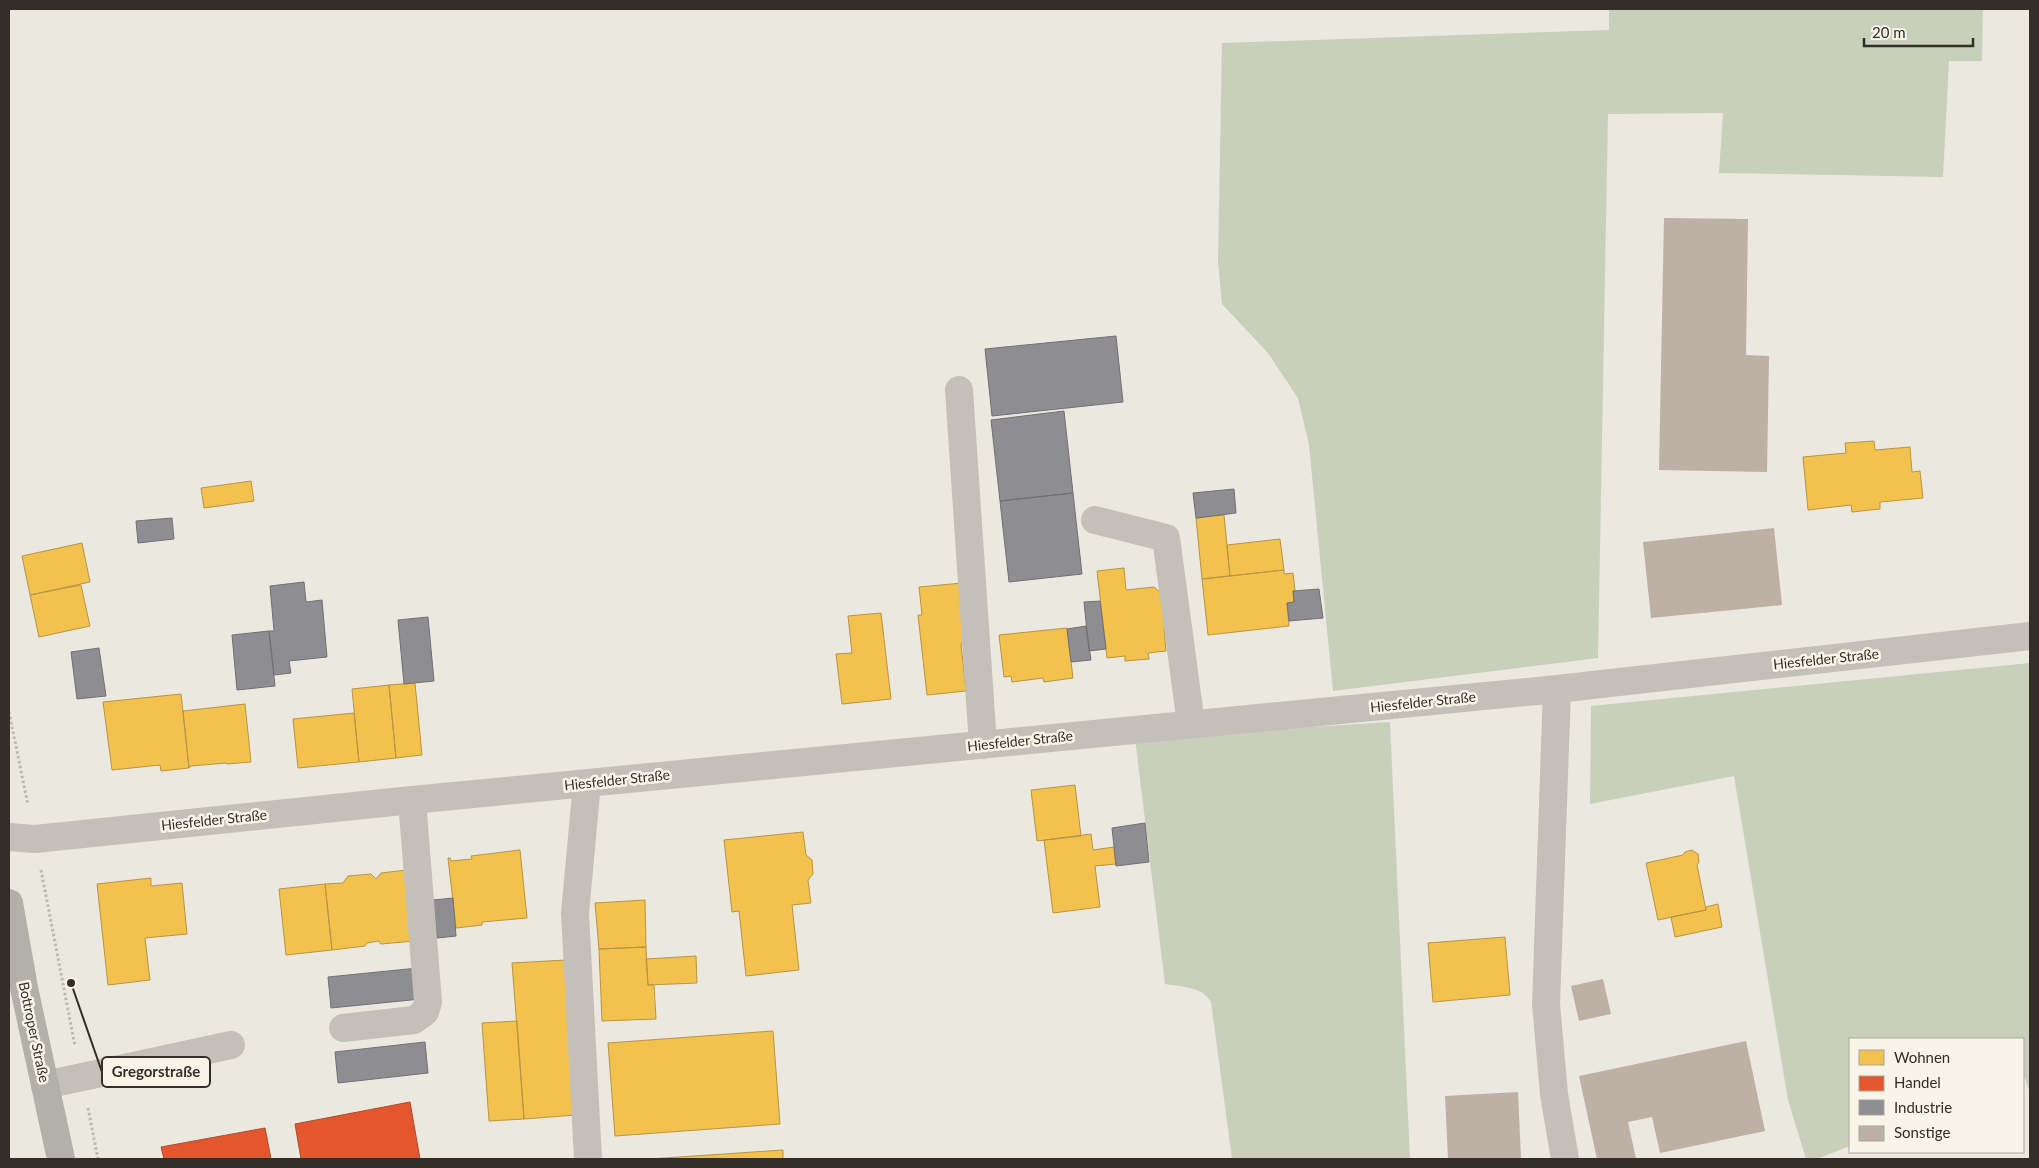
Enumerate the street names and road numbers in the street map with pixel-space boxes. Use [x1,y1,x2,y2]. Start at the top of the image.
street label: Hiesfelder Straße [1772,645,1880,673]
street label: Hiesfelder Straße [1369,688,1477,716]
street label: Hiesfelder Straße [966,727,1074,755]
street label: Hiesfelder Straße [563,766,671,794]
street label: Hiesfelder Straße [160,806,268,834]
street label: Bottroper Straße [16,980,53,1084]

